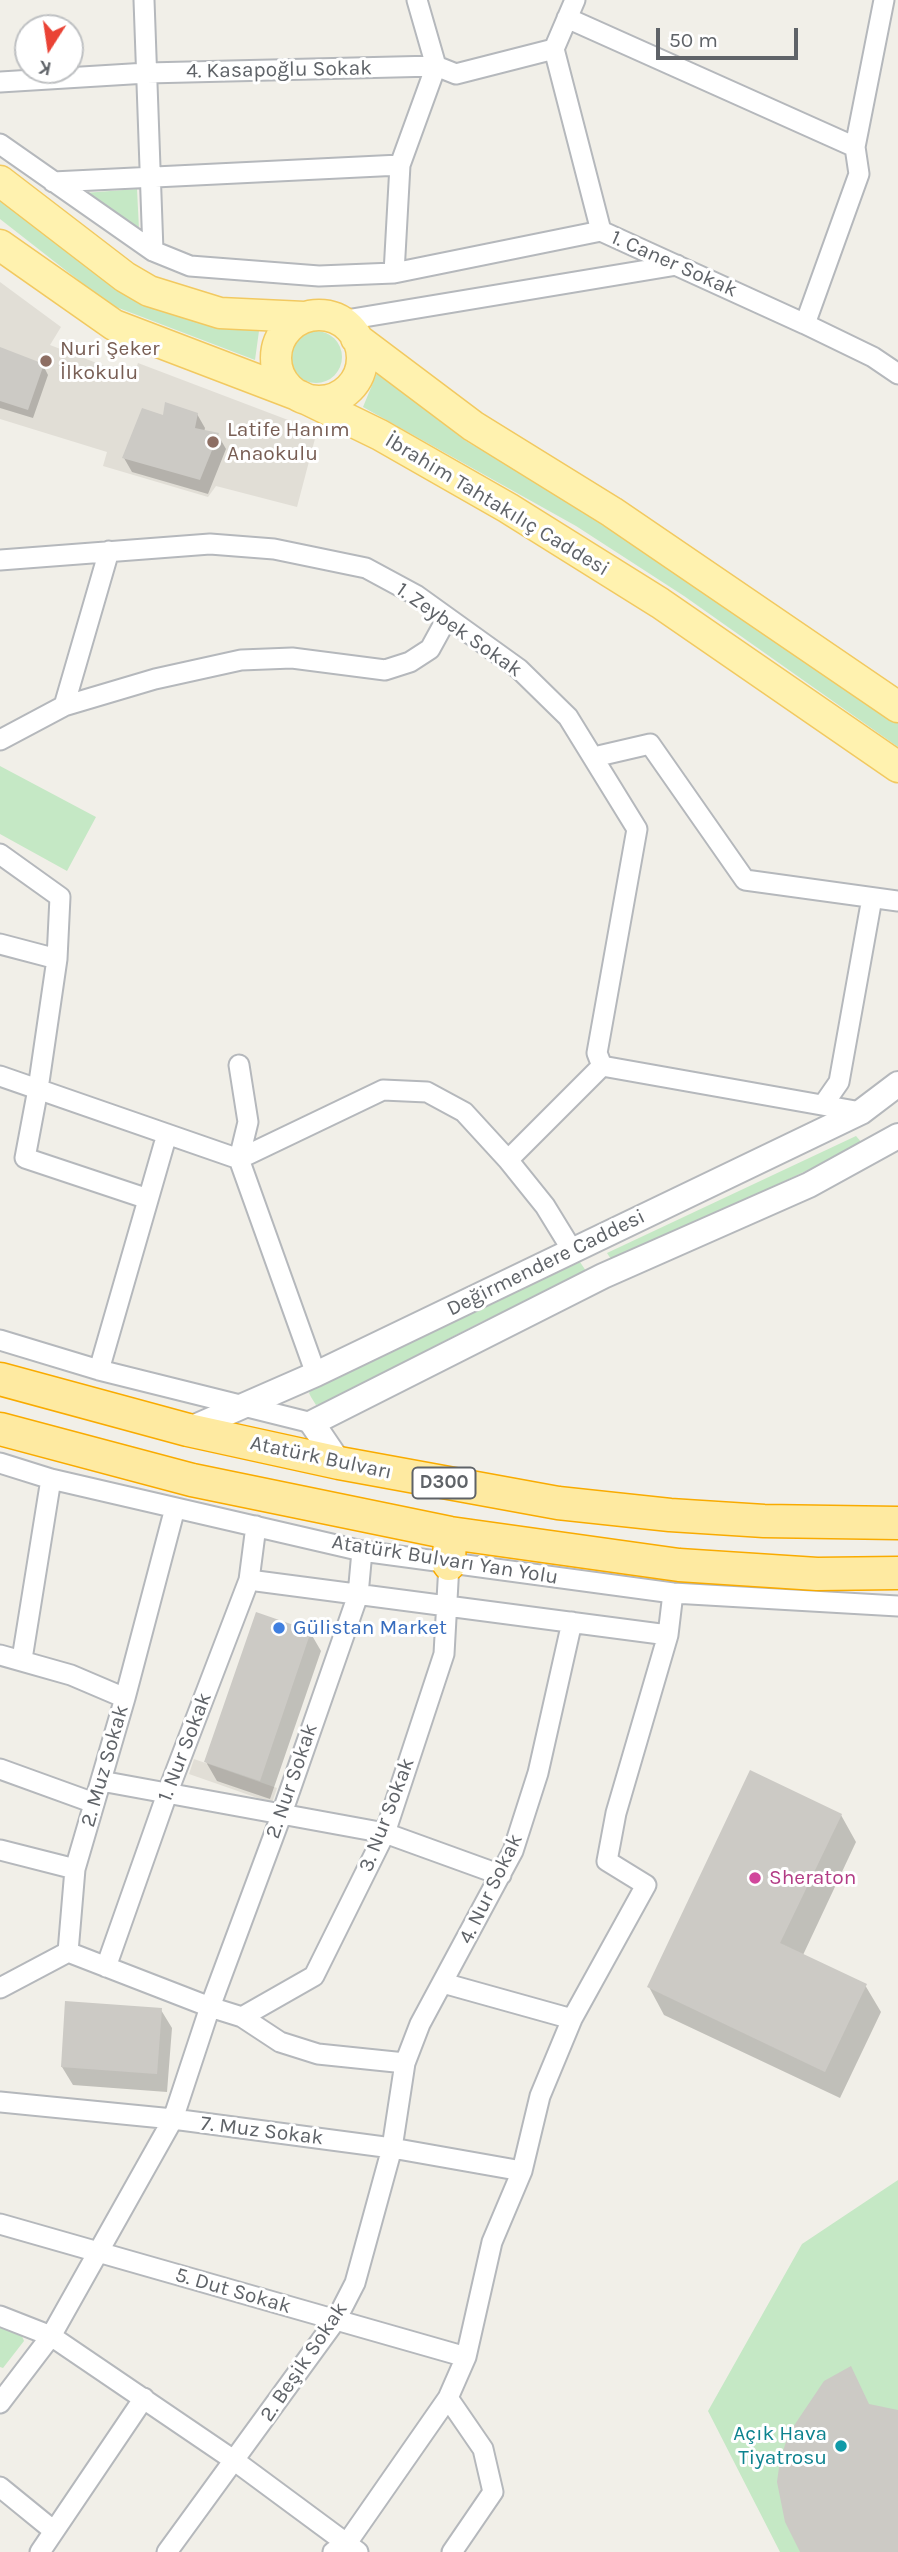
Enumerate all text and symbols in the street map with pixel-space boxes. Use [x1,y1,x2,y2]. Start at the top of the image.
north arrow [14,14,84,84]
scale bar [660,14,802,58]
text: 50 m [669,28,718,52]
text: K [37,56,53,80]
street label: 4. Kasapoğlu Sokak [186,56,372,84]
street label: 1. Caner Sokak [607,225,741,303]
place label: Nuri Şeker İlkokulu [60,336,160,386]
marker: Nuri Şeker İlkokulu [38,353,54,369]
place label: Latife Hanım Anaokulu [227,417,350,467]
street label: İbrahim Tahtakılıç Caddesi [380,428,614,582]
marker: Latife Hanım Anaokulu [205,434,221,450]
street label: 1. Zeybek Sokak [391,577,527,683]
street label: Değirmendere Caddesi [443,1204,649,1322]
street label: Atatürk Bulvarı [248,1431,394,1485]
road number: D300 [412,1468,476,1498]
street label: Atatürk Bulvarı Yan Yolu [330,1530,560,1590]
place label: Gülistan Market [293,1615,447,1641]
marker: Gülistan Market [271,1620,287,1636]
street label: 1. Nur Sokak [153,1689,217,1805]
street label: 2. Muz Sokak [76,1702,134,1830]
street label: 2. Nur Sokak [261,1720,323,1842]
street label: 3. Nur Sokak [354,1754,420,1876]
street label: 4. Nur Sokak [453,1830,529,1948]
place label: Sheraton [769,1865,856,1891]
marker: Sheraton [747,1870,763,1886]
street label: 7. Muz Sokak [199,2111,325,2151]
street label: 5. Dut Sokak [172,2262,294,2320]
street label: 2. Beşik Sokak [255,2298,353,2426]
place label: Açık Hava Tiyatrosu [733,2421,827,2471]
marker: Açık Hava Tiyatrosu [833,2438,849,2454]

